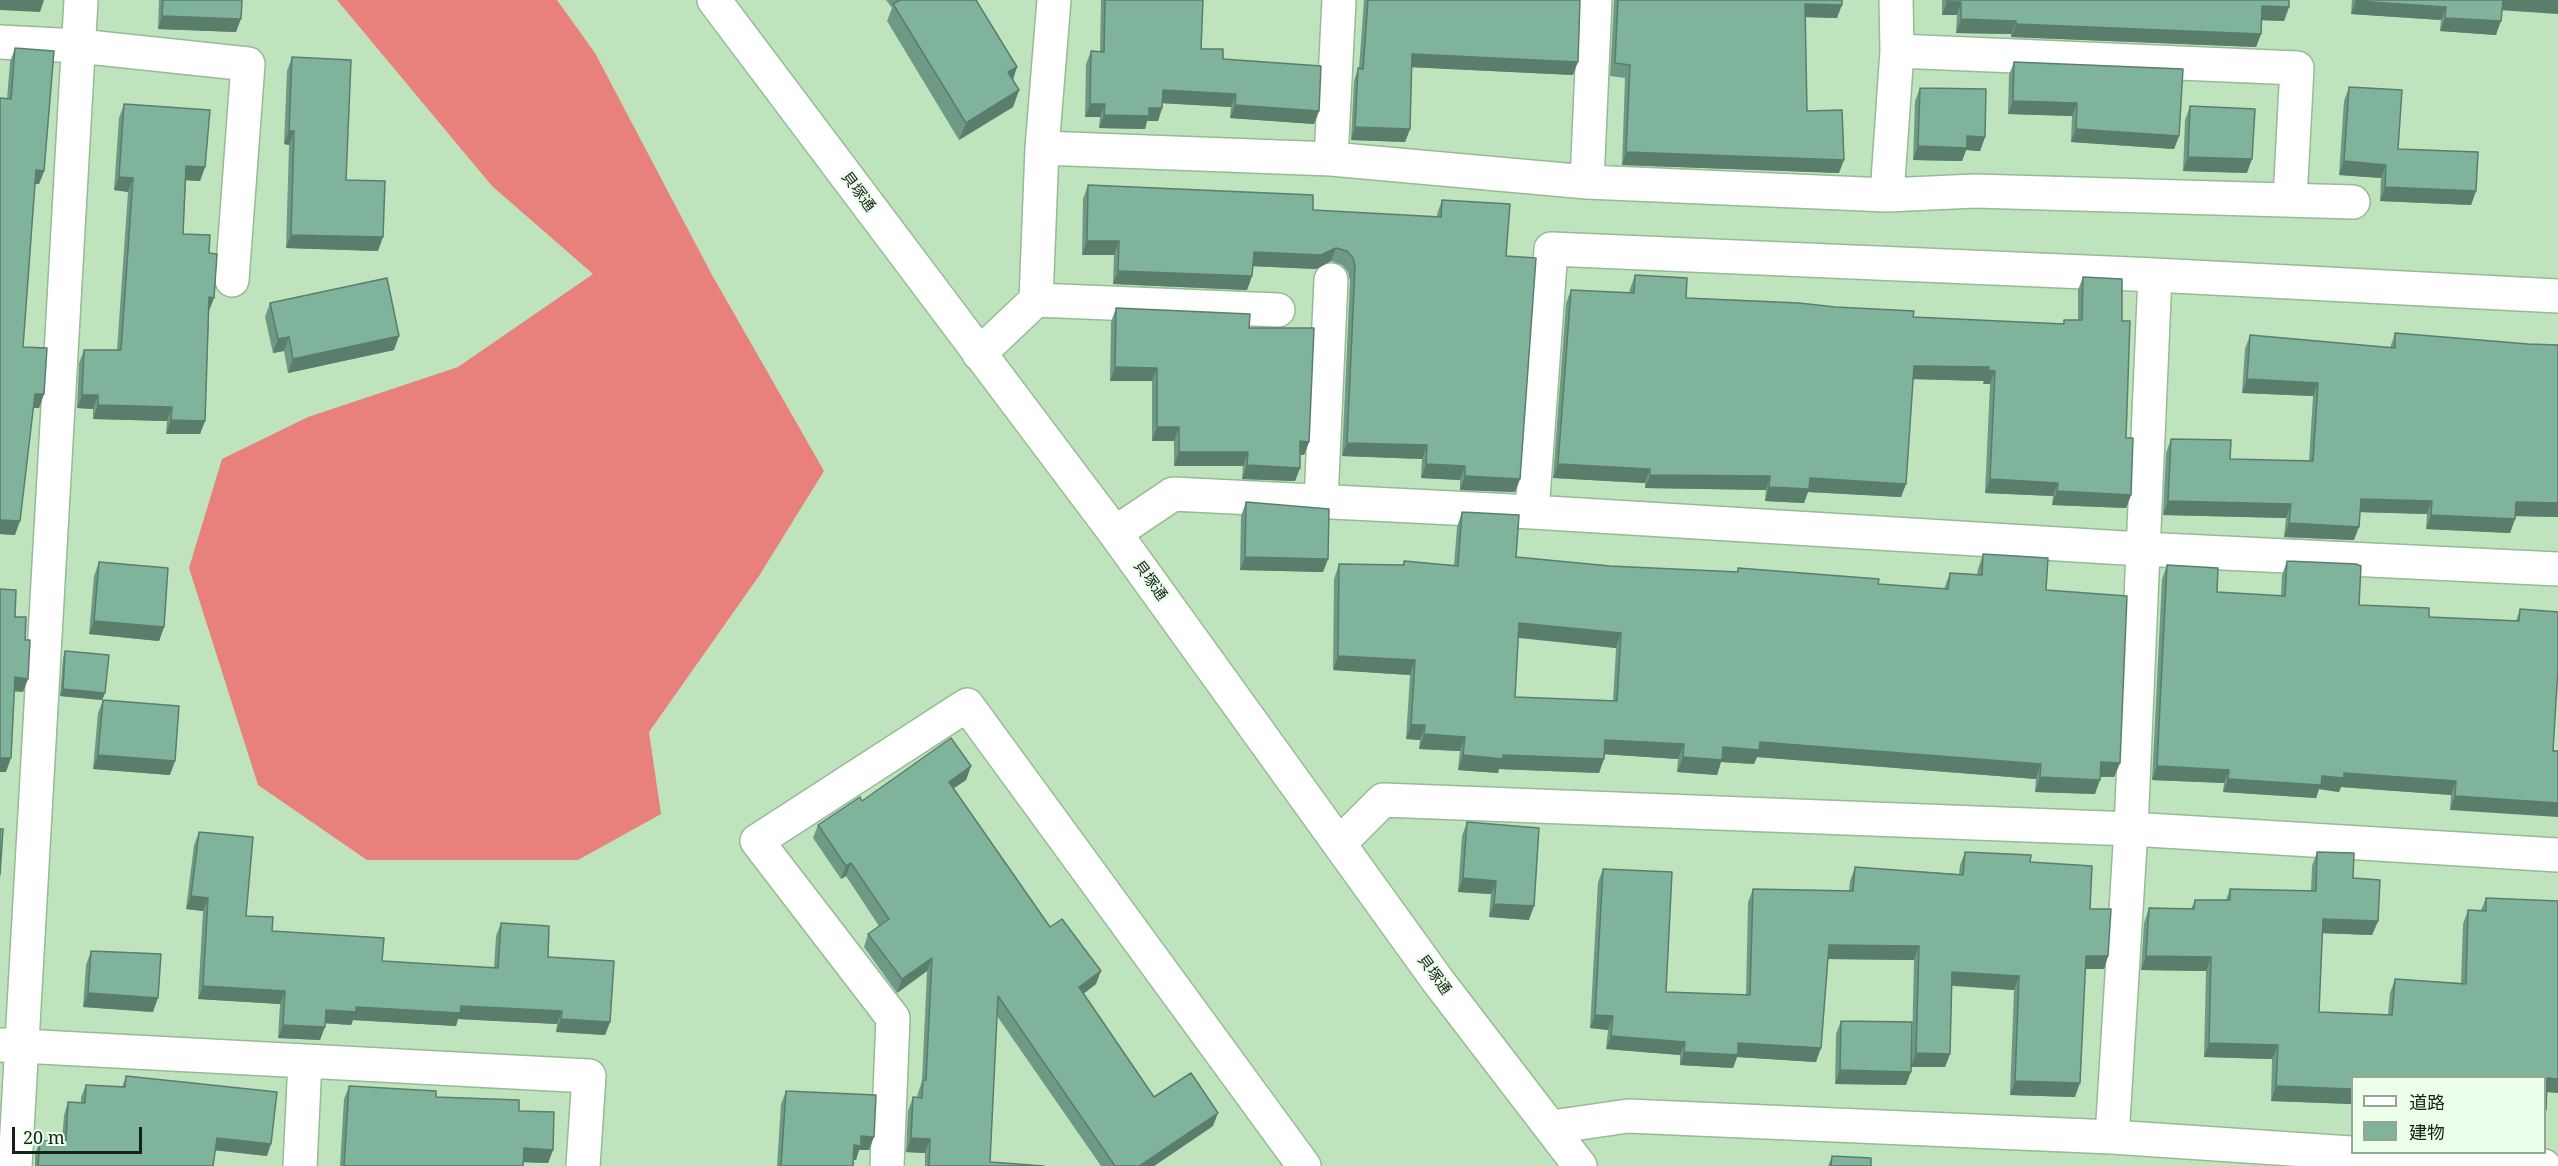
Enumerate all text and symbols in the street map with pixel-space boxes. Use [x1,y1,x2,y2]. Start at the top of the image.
street label: 貝塚通 [837,169,879,215]
street label: 貝塚通 [1129,558,1171,604]
street label: 貝塚通 [1413,952,1455,998]
legend [2351,1076,2546,1154]
text: 道路 [2409,1090,2445,1114]
scale bar [15,1115,146,1153]
text: 建物 [2409,1120,2445,1144]
text: 20 m [23,1125,65,1149]

